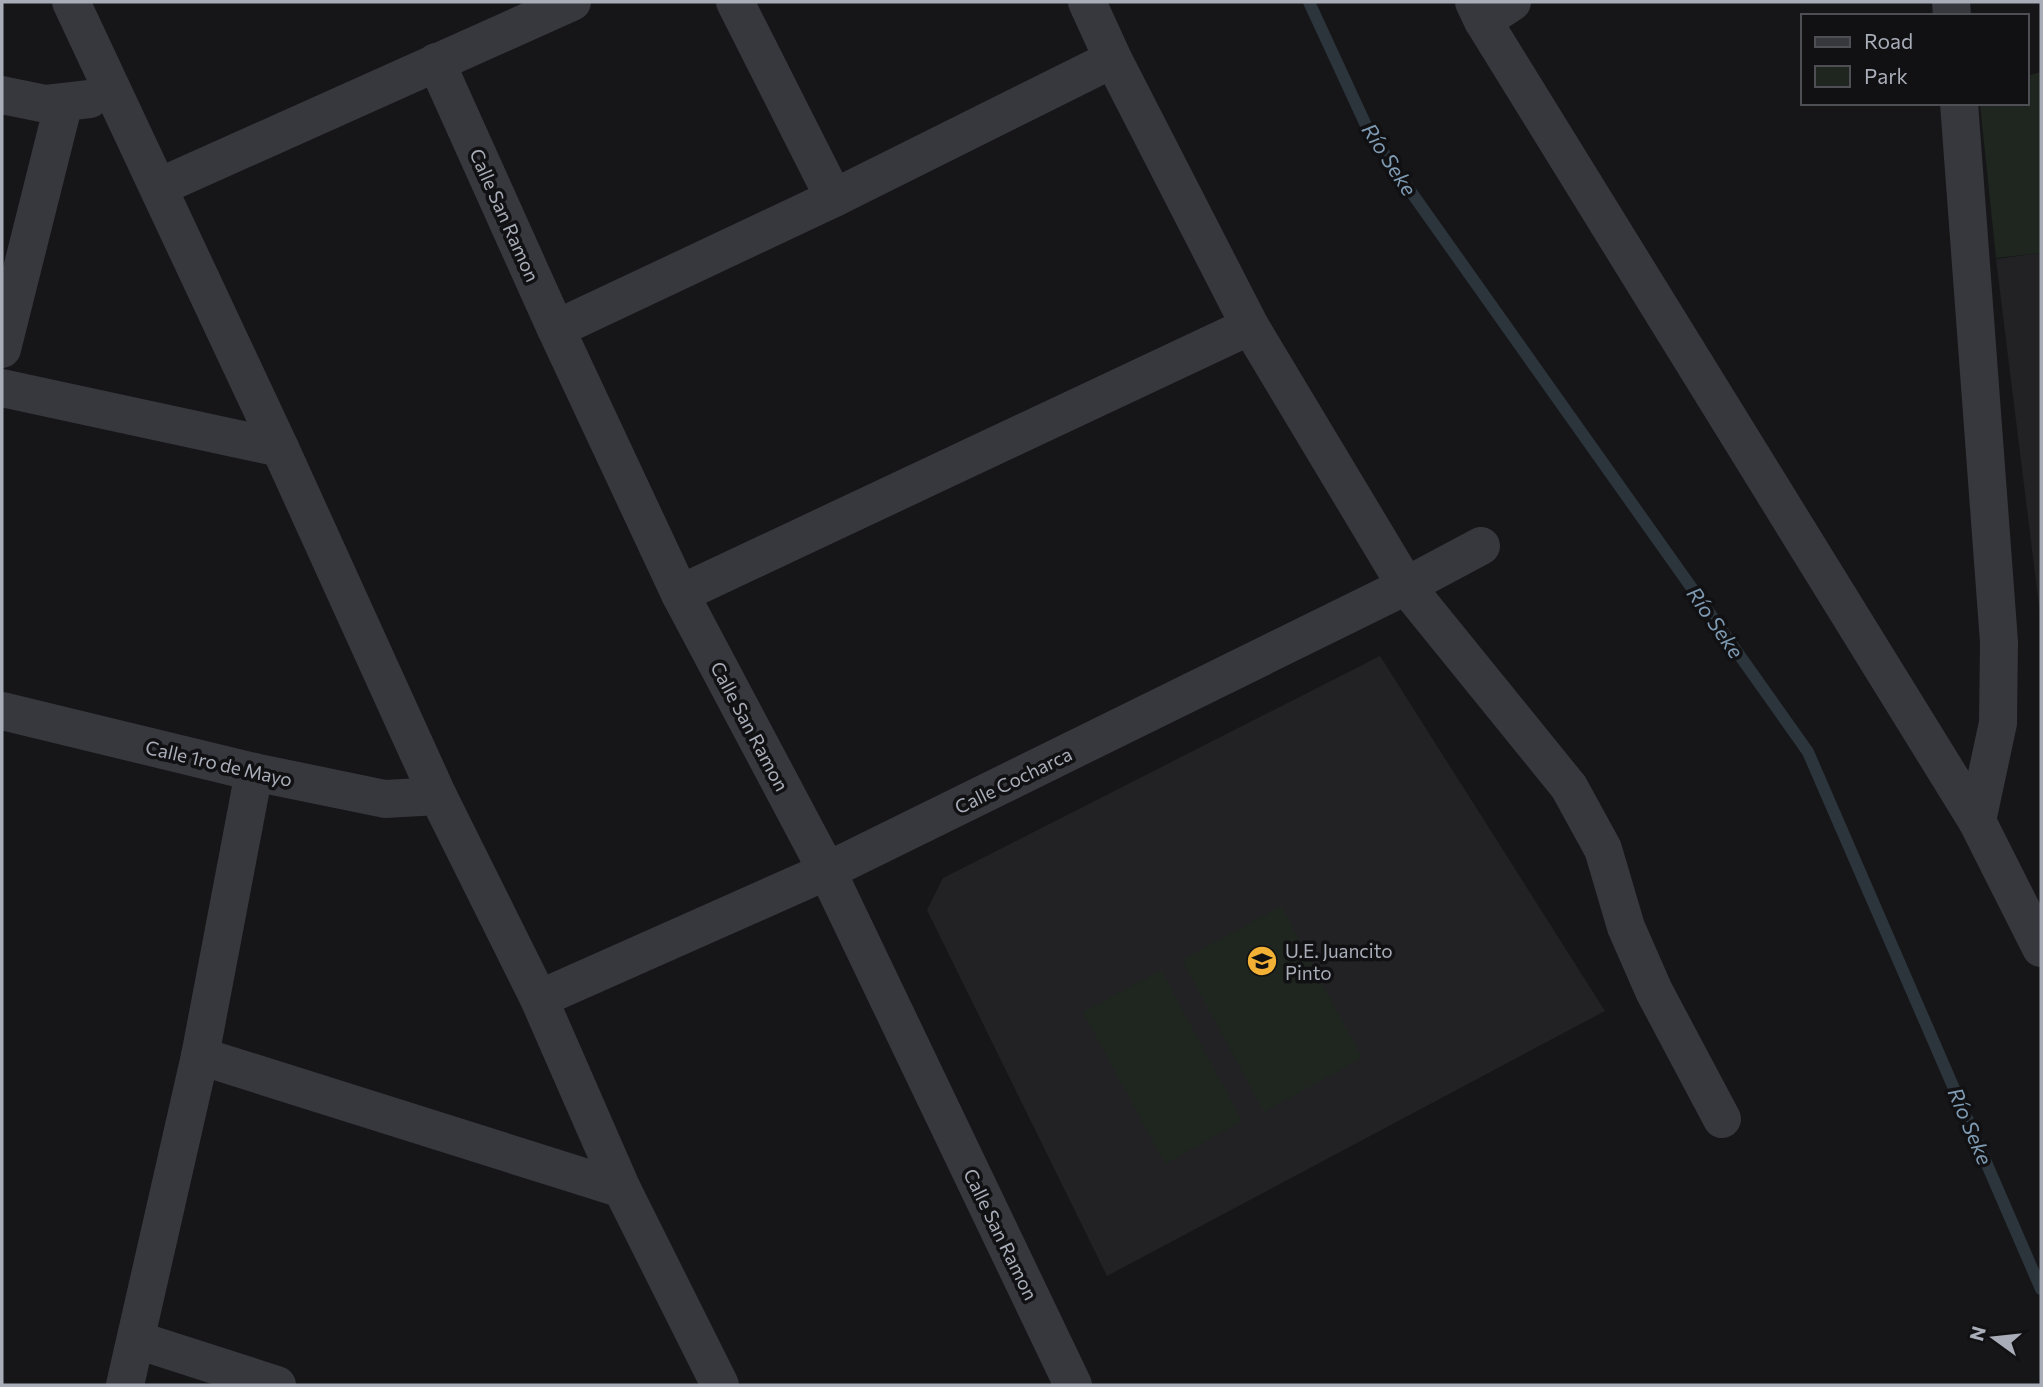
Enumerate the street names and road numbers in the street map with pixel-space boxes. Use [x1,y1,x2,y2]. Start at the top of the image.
street label: Calle San Ramon [465,145,545,285]
street label: Calle San Ramon [706,657,794,795]
street label: Calle 1ro de Mayo [143,735,295,791]
street label: Calle Cocharca [951,742,1075,818]
street label: Calle San Ramon [959,1165,1043,1303]

